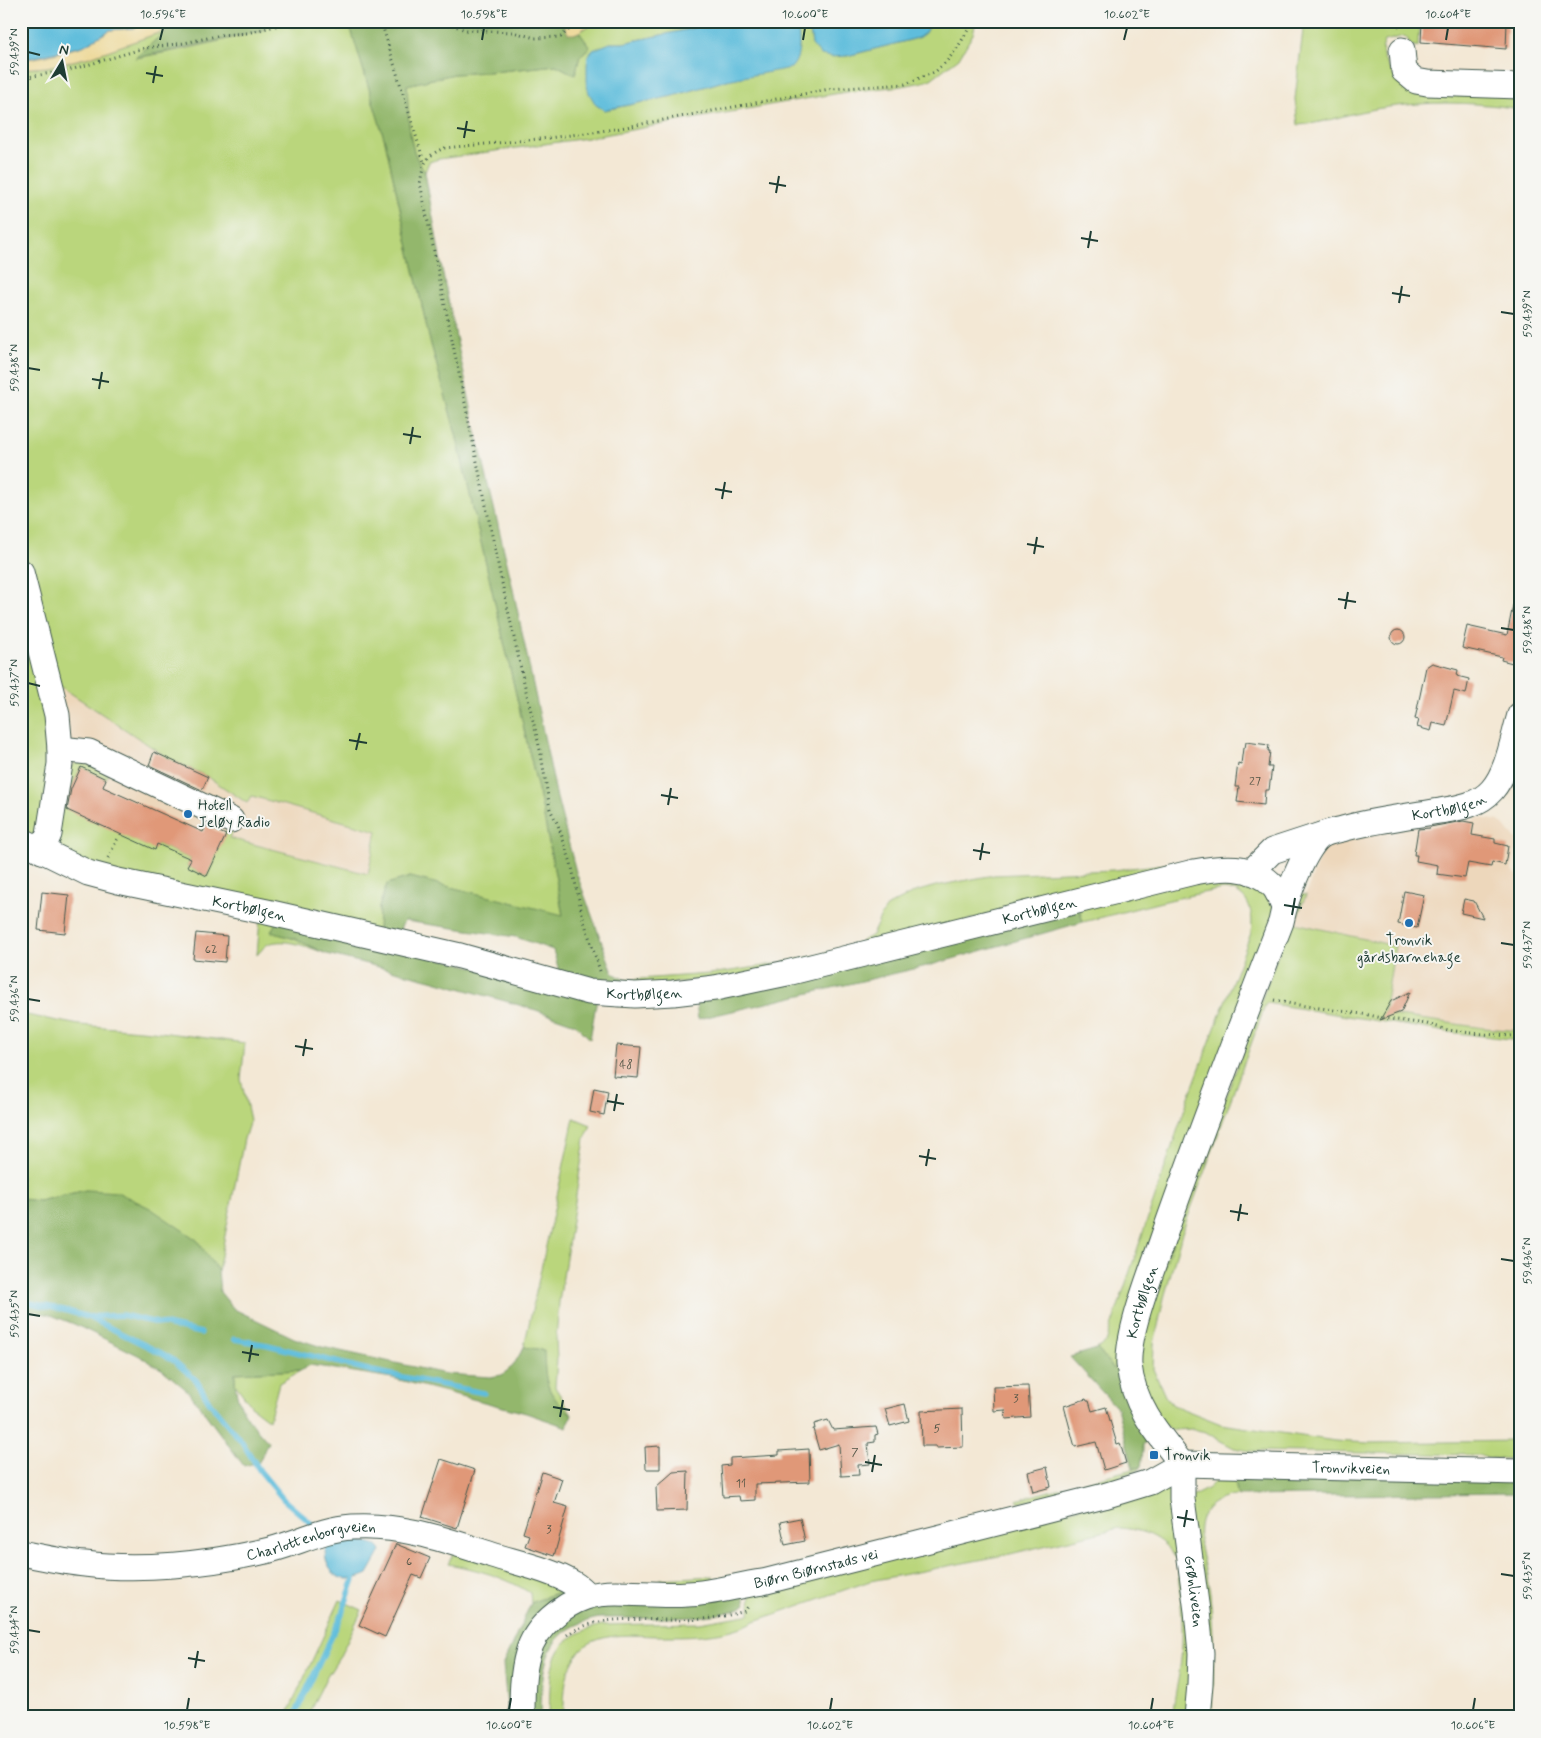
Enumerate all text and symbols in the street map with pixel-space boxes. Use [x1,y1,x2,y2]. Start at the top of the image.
text: 10.596°E [140,7,186,23]
text: 10.598°E [461,7,507,23]
text: 10.600°E [782,7,828,23]
text: 10.602°E [1104,7,1150,23]
text: 10.604°E [1425,7,1471,23]
text: 59.439°N [7,28,23,76]
north arrow [38,38,88,88]
text: N [58,41,70,60]
text: 59.439°N [1520,290,1536,338]
text: 59.438°N [7,344,23,392]
text: 59.438°N [1520,606,1536,654]
text: 59.437°N [7,659,23,707]
house number: 27 [1249,774,1261,790]
street label: Kortbølgen [1411,789,1490,826]
place label: Hotell Jeløy Radio [198,796,270,833]
marker: Hotell Jeløy Radio [182,808,194,820]
street label: Kortbølgen [210,892,289,927]
street label: Kortbølgen [1001,892,1079,930]
marker: Tronvik gårdsbarnehage [1403,917,1415,929]
text: 59.437°N [1520,921,1536,969]
place label: Tronvik gårdsbarnehage [1357,931,1461,969]
house number: 62 [205,942,217,958]
text: 59.436°N [7,976,23,1022]
street label: Kortbølgen [606,983,683,1006]
house number: 48 [619,1057,633,1073]
text: 59.436°N [1520,1238,1536,1284]
street label: Kortbølgen [1123,1262,1164,1340]
text: 59.435°N [7,1290,23,1338]
house number: 3 [1013,1391,1019,1407]
house number: 5 [933,1421,941,1437]
house number: 7 [851,1445,859,1461]
place label: Tronvik [1164,1446,1210,1466]
marker: Tronvik [1148,1449,1160,1461]
street label: Tronvikveien [1311,1458,1390,1480]
house number: 11 [736,1476,746,1492]
street label: Charlottenborgveien [245,1518,376,1566]
house number: 3 [546,1522,552,1538]
street label: Biørn Biørnstads vei [753,1544,880,1594]
text: 59.435°N [1520,1552,1536,1600]
house number: 6 [406,1554,412,1570]
street label: Grønliveien [1179,1554,1207,1628]
text: 59.434°N [7,1606,23,1654]
text: 10.598°E [164,1718,210,1734]
text: 10.600°E [486,1718,532,1734]
text: 10.602°E [807,1718,853,1734]
text: 10.604°E [1128,1718,1174,1734]
text: 10.606°E [1451,1718,1495,1734]

